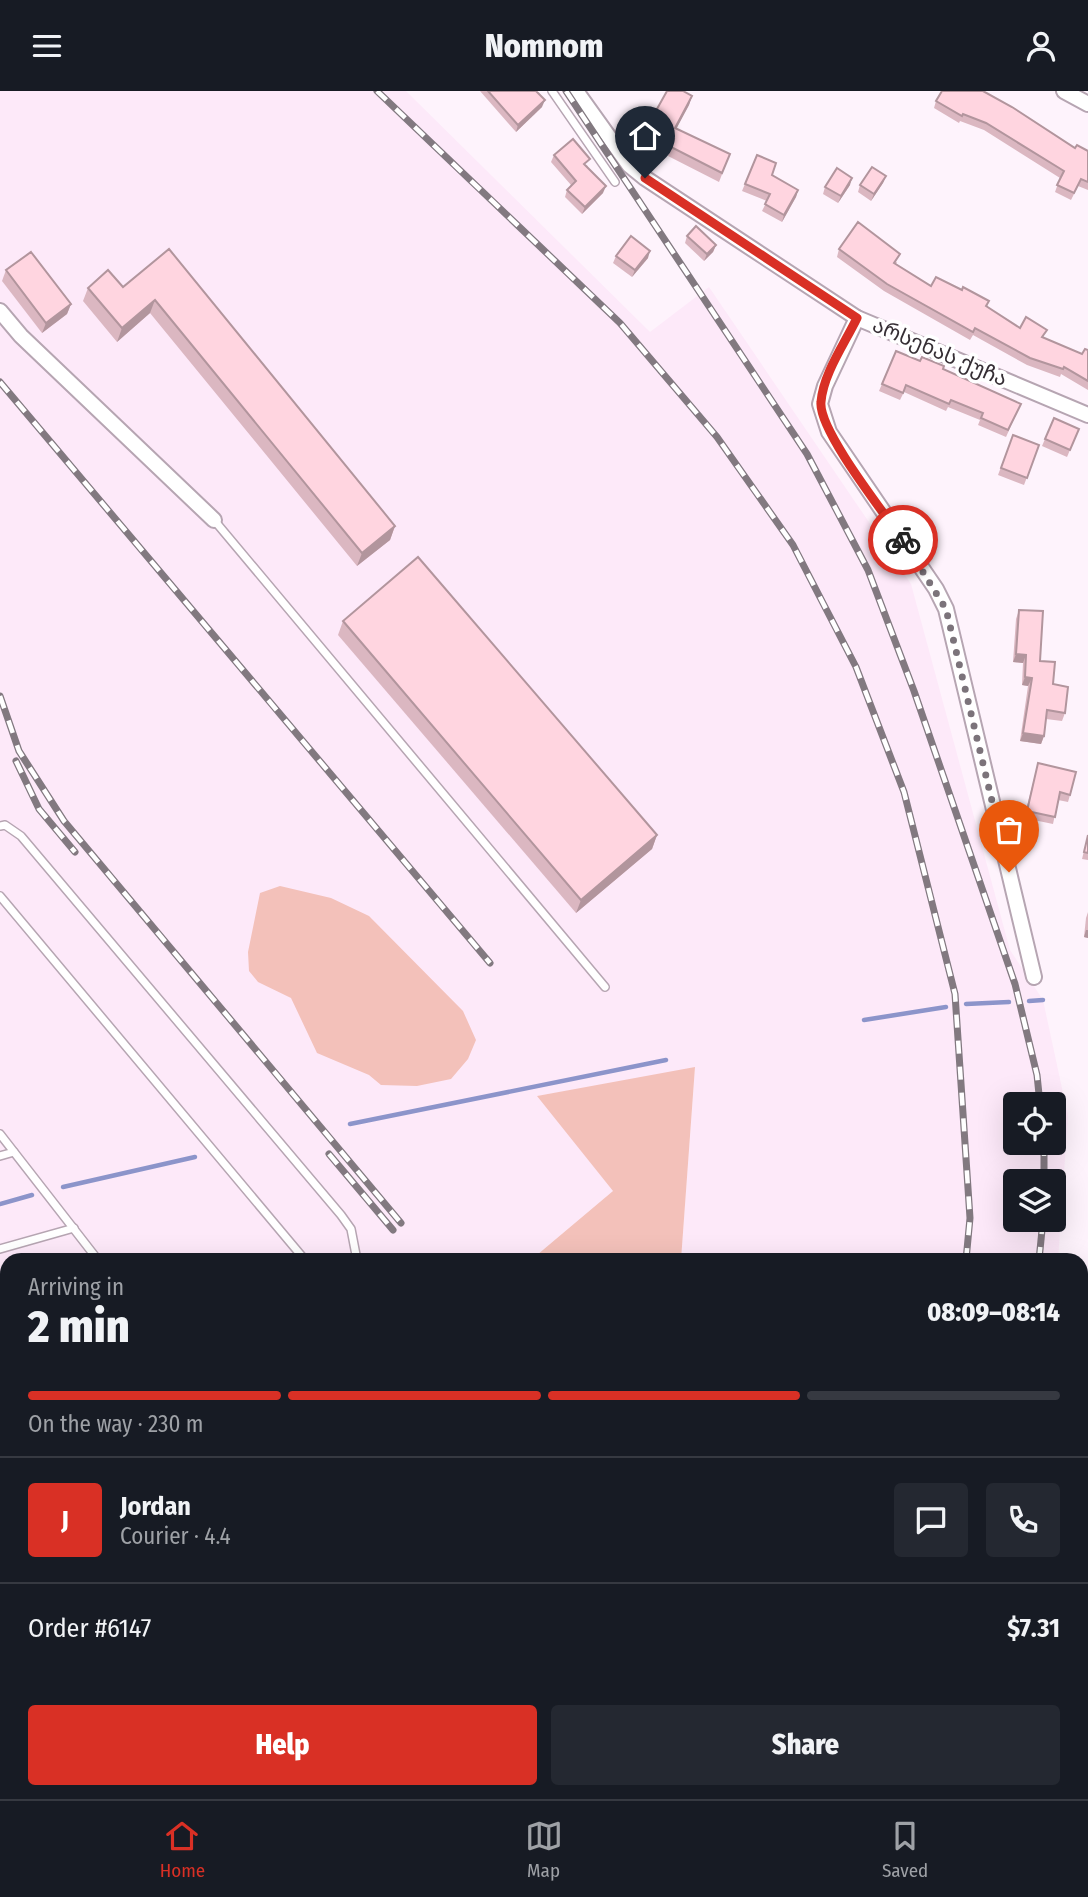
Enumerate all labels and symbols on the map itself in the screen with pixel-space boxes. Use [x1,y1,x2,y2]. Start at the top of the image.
pin [615,106,675,178]
street label: არსენას ქუჩა [869,312,1011,392]
courier [868,505,938,575]
pin [979,800,1039,872]

